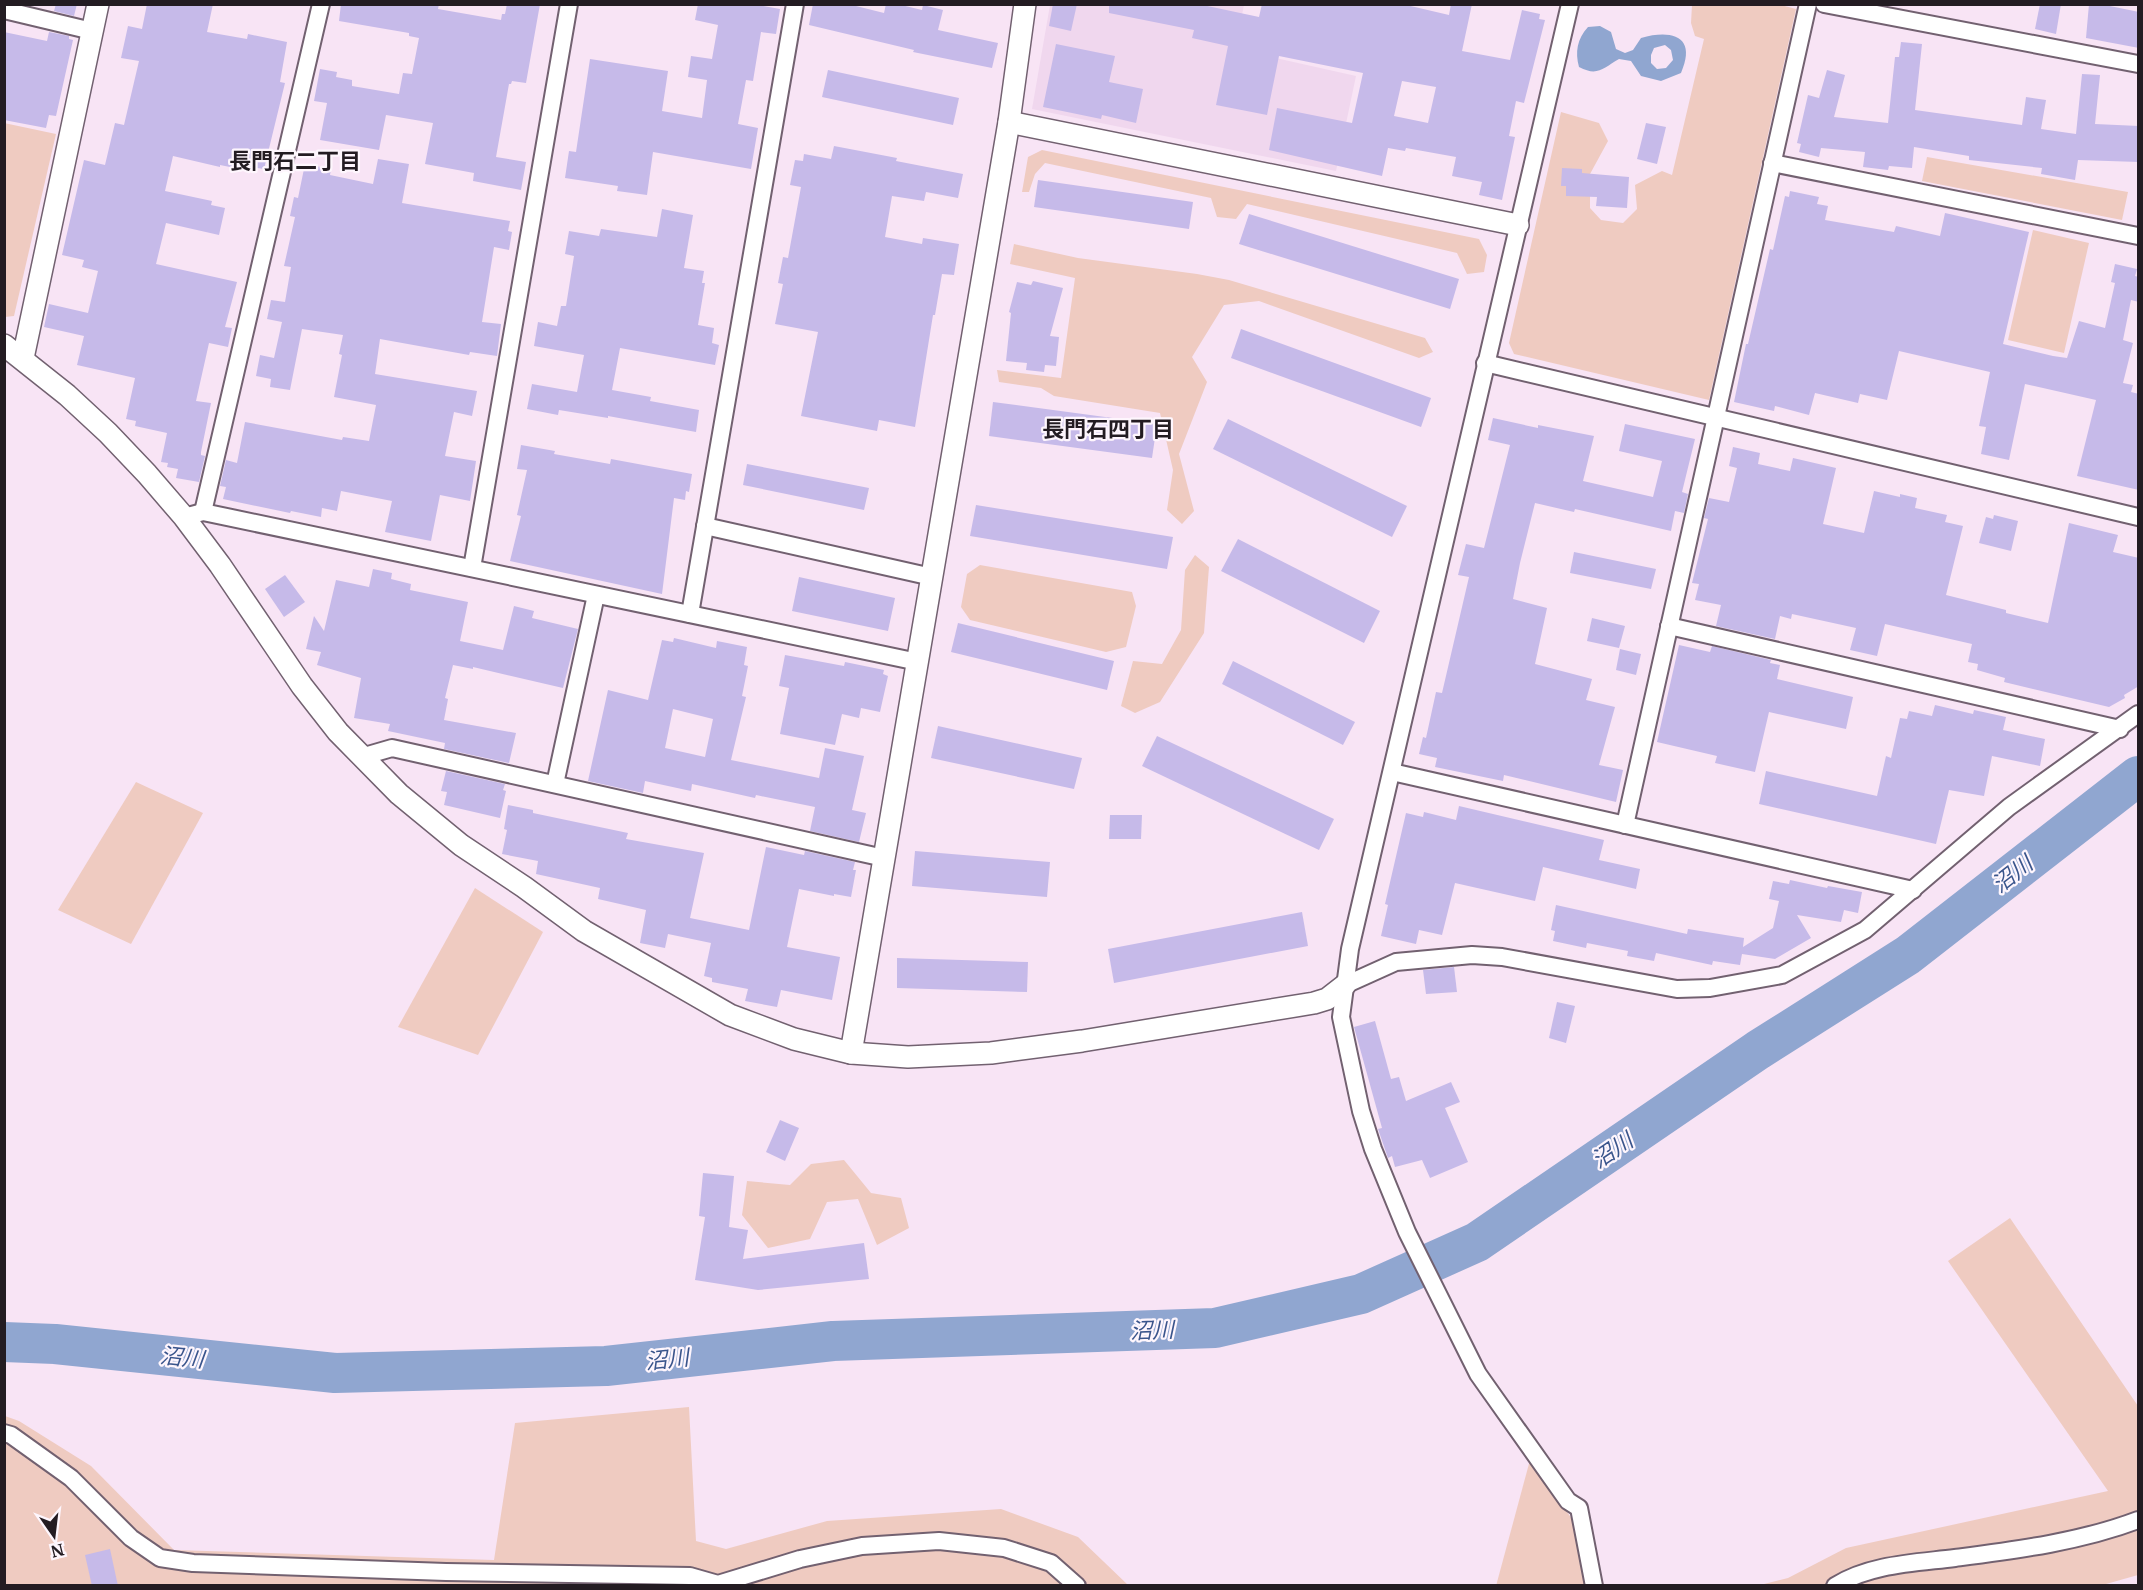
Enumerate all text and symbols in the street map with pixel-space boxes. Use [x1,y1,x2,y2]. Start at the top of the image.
district label: 長門石二丁目 [229,147,361,175]
district label: 長門石四丁目 [1042,415,1174,443]
water label: 沼川 [1986,848,2040,899]
water label: 沼川 [1586,1125,1640,1174]
water label: 沼川 [1130,1315,1176,1345]
water label: 沼川 [159,1341,207,1373]
water label: 沼川 [644,1343,692,1375]
north arrow [24,1506,84,1566]
text: N [49,1539,66,1562]

